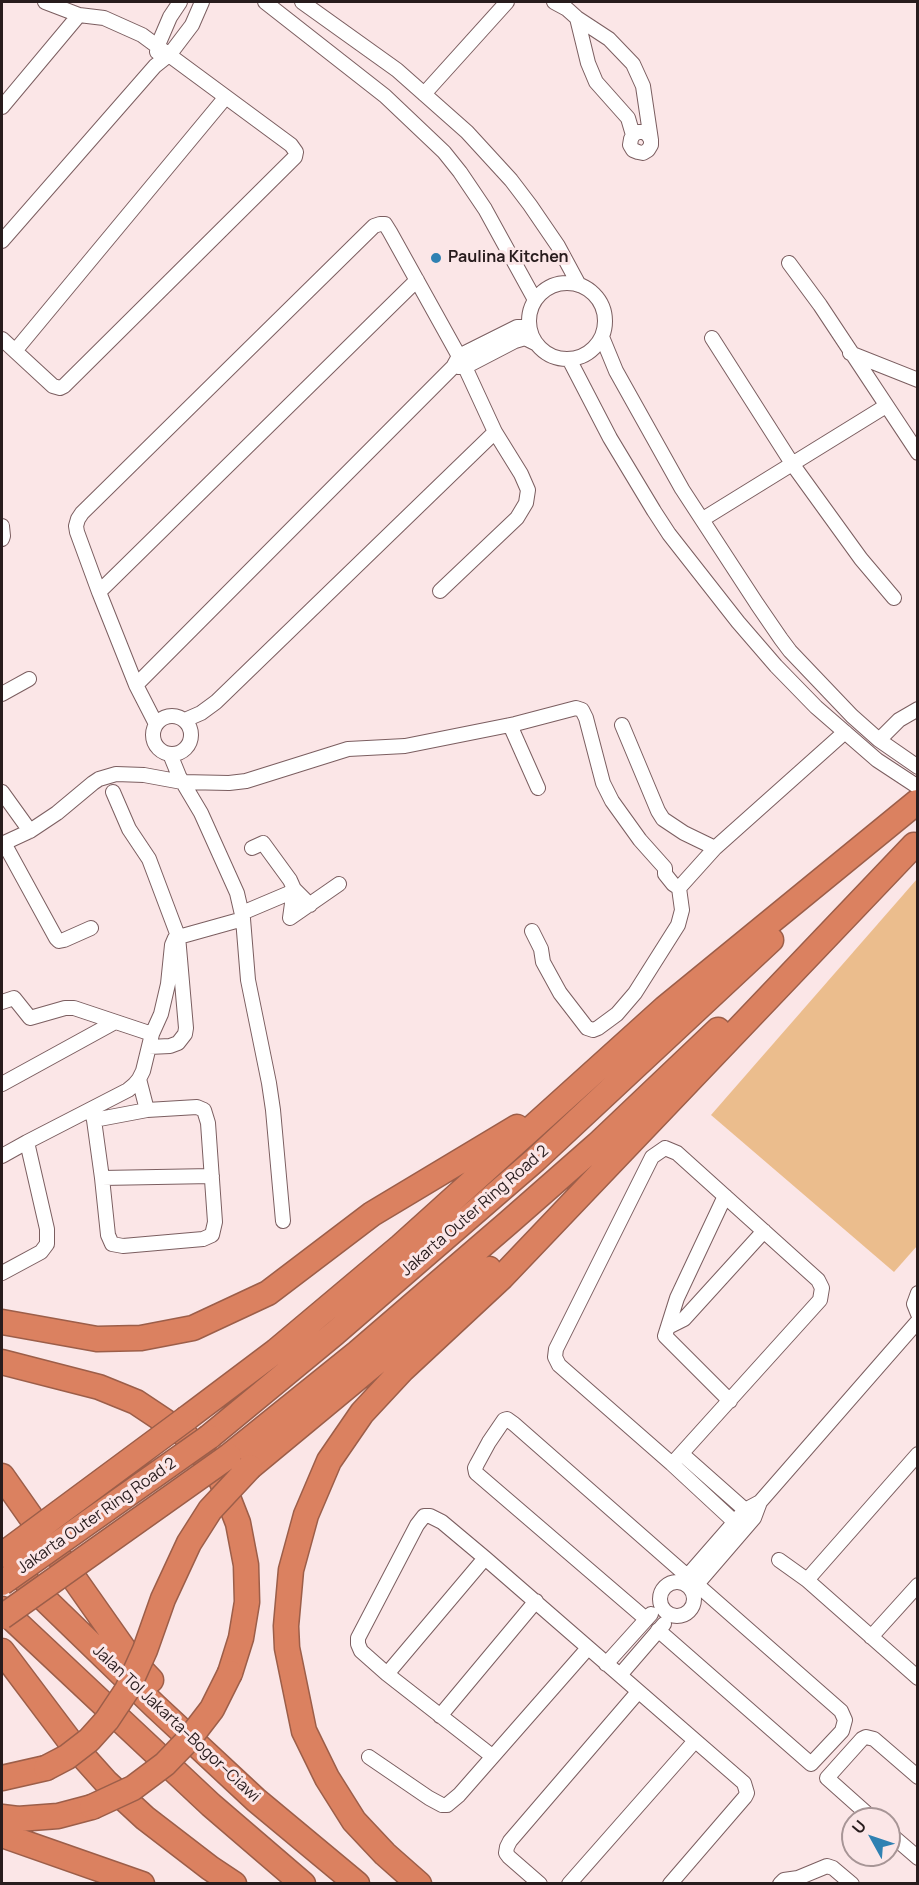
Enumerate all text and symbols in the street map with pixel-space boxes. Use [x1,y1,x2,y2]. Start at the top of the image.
place label: Paulina Kitchen [448,248,569,268]
marker: Paulina Kitchen [429,251,443,265]
street label: Jakarta Outer Ring Road 2 [397,1142,553,1280]
street label: Jakarta Outer Ring Road 2 [14,1454,180,1578]
street label: Jalan Tol Jakarta–Bogor–Ciawi [88,1641,264,1807]
north arrow [841,1807,901,1867]
text: U [847,1815,871,1838]

